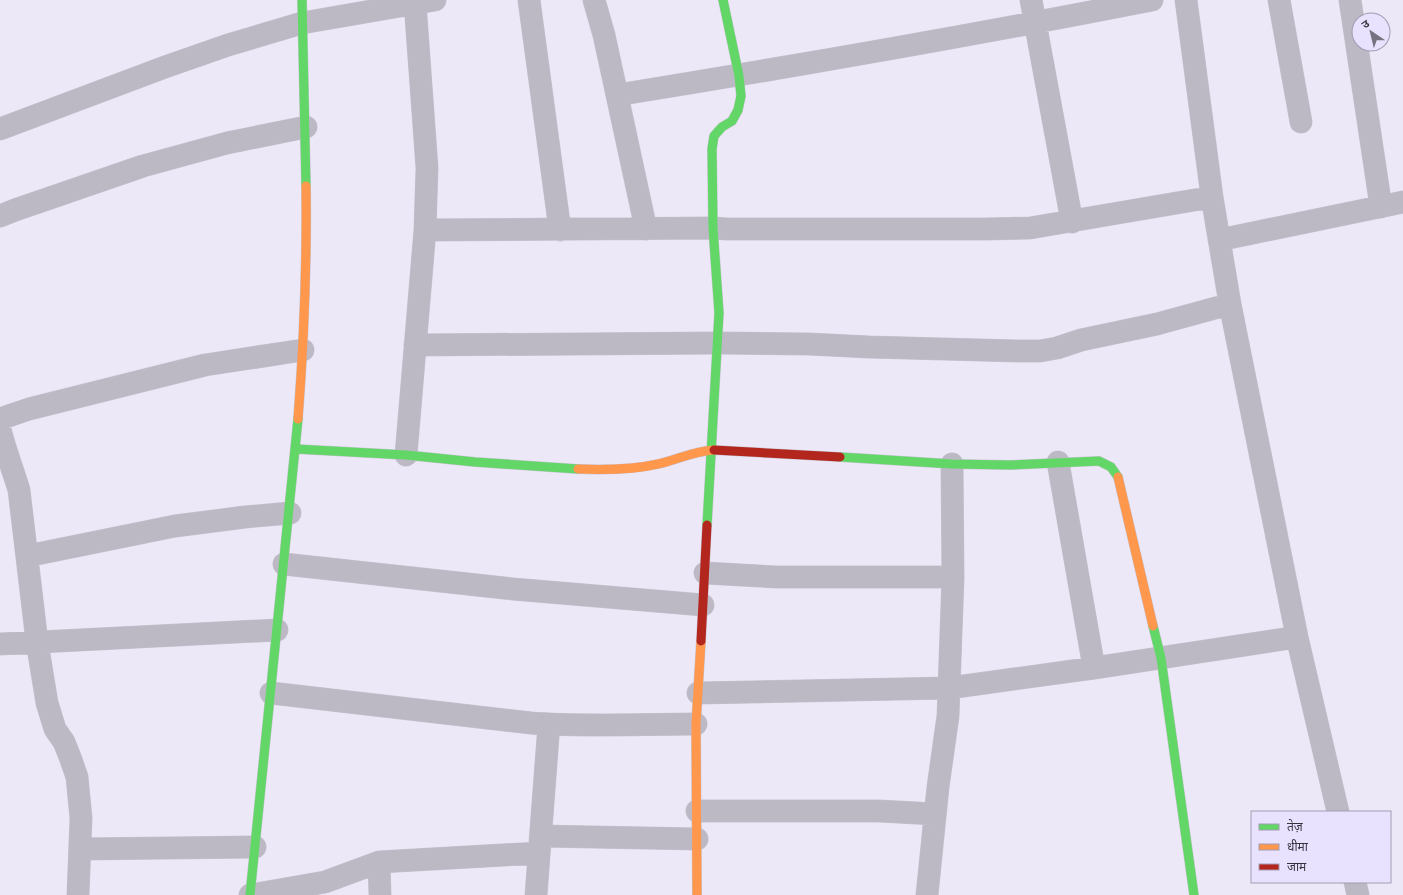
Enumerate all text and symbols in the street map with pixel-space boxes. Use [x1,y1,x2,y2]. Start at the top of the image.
north arrow [1351,12,1391,52]
text: उ [1359,16,1372,31]
legend [1251,811,1391,883]
text: तेज़ [1287,819,1304,834]
text: धीमा [1287,839,1309,854]
text: जाम [1287,859,1307,874]

